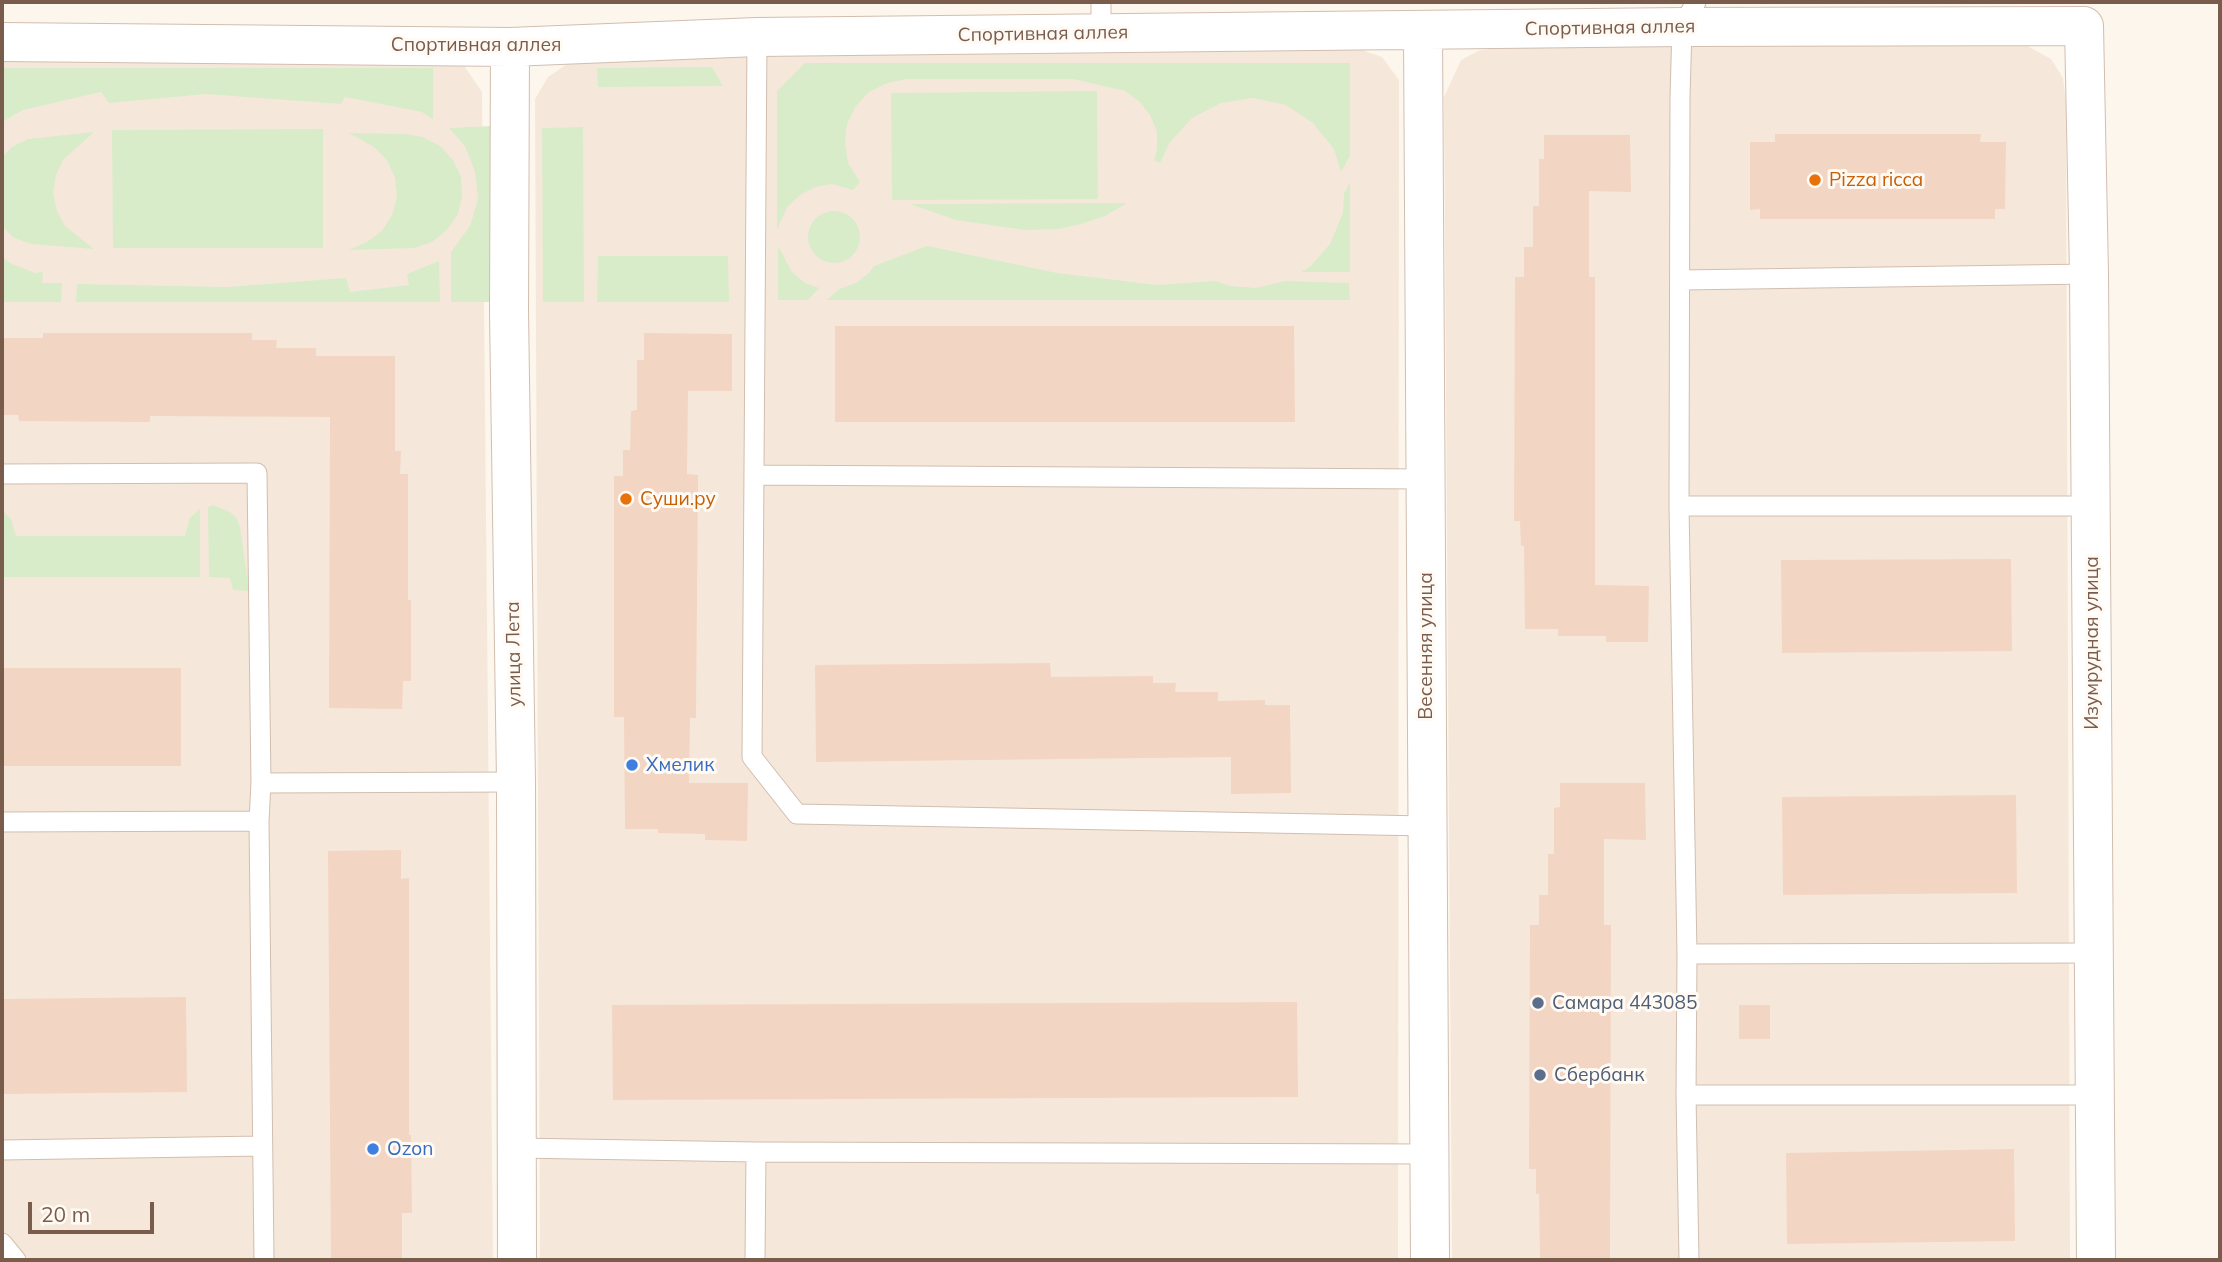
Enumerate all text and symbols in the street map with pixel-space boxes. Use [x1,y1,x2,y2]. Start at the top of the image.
street label: Спортивная аллея [1524,15,1696,41]
street label: Спортивная аллея [957,21,1129,47]
street label: Спортивная аллея [391,34,561,56]
place label: Pizza ricca [1829,169,1923,191]
marker: Pizza ricca [1807,172,1823,188]
place label: Суши.ру [640,488,716,510]
marker: Суши.ру [618,491,634,507]
street label: Изумрудная улица [2081,556,2103,730]
street label: Весенняя улица [1415,572,1437,720]
street label: улица Лета [502,601,526,707]
place label: Хмелик [646,754,714,776]
marker: Хмелик [624,757,640,773]
place label: Самара 443085 [1552,992,1697,1014]
marker: Самара 443085 [1530,995,1546,1011]
place label: Сбербанк [1554,1064,1644,1086]
marker: Сбербанк [1532,1067,1548,1083]
place label: Ozon [387,1138,433,1160]
marker: Ozon [365,1141,381,1157]
scale bar [32,1188,158,1232]
text: 20 m [41,1201,90,1227]

